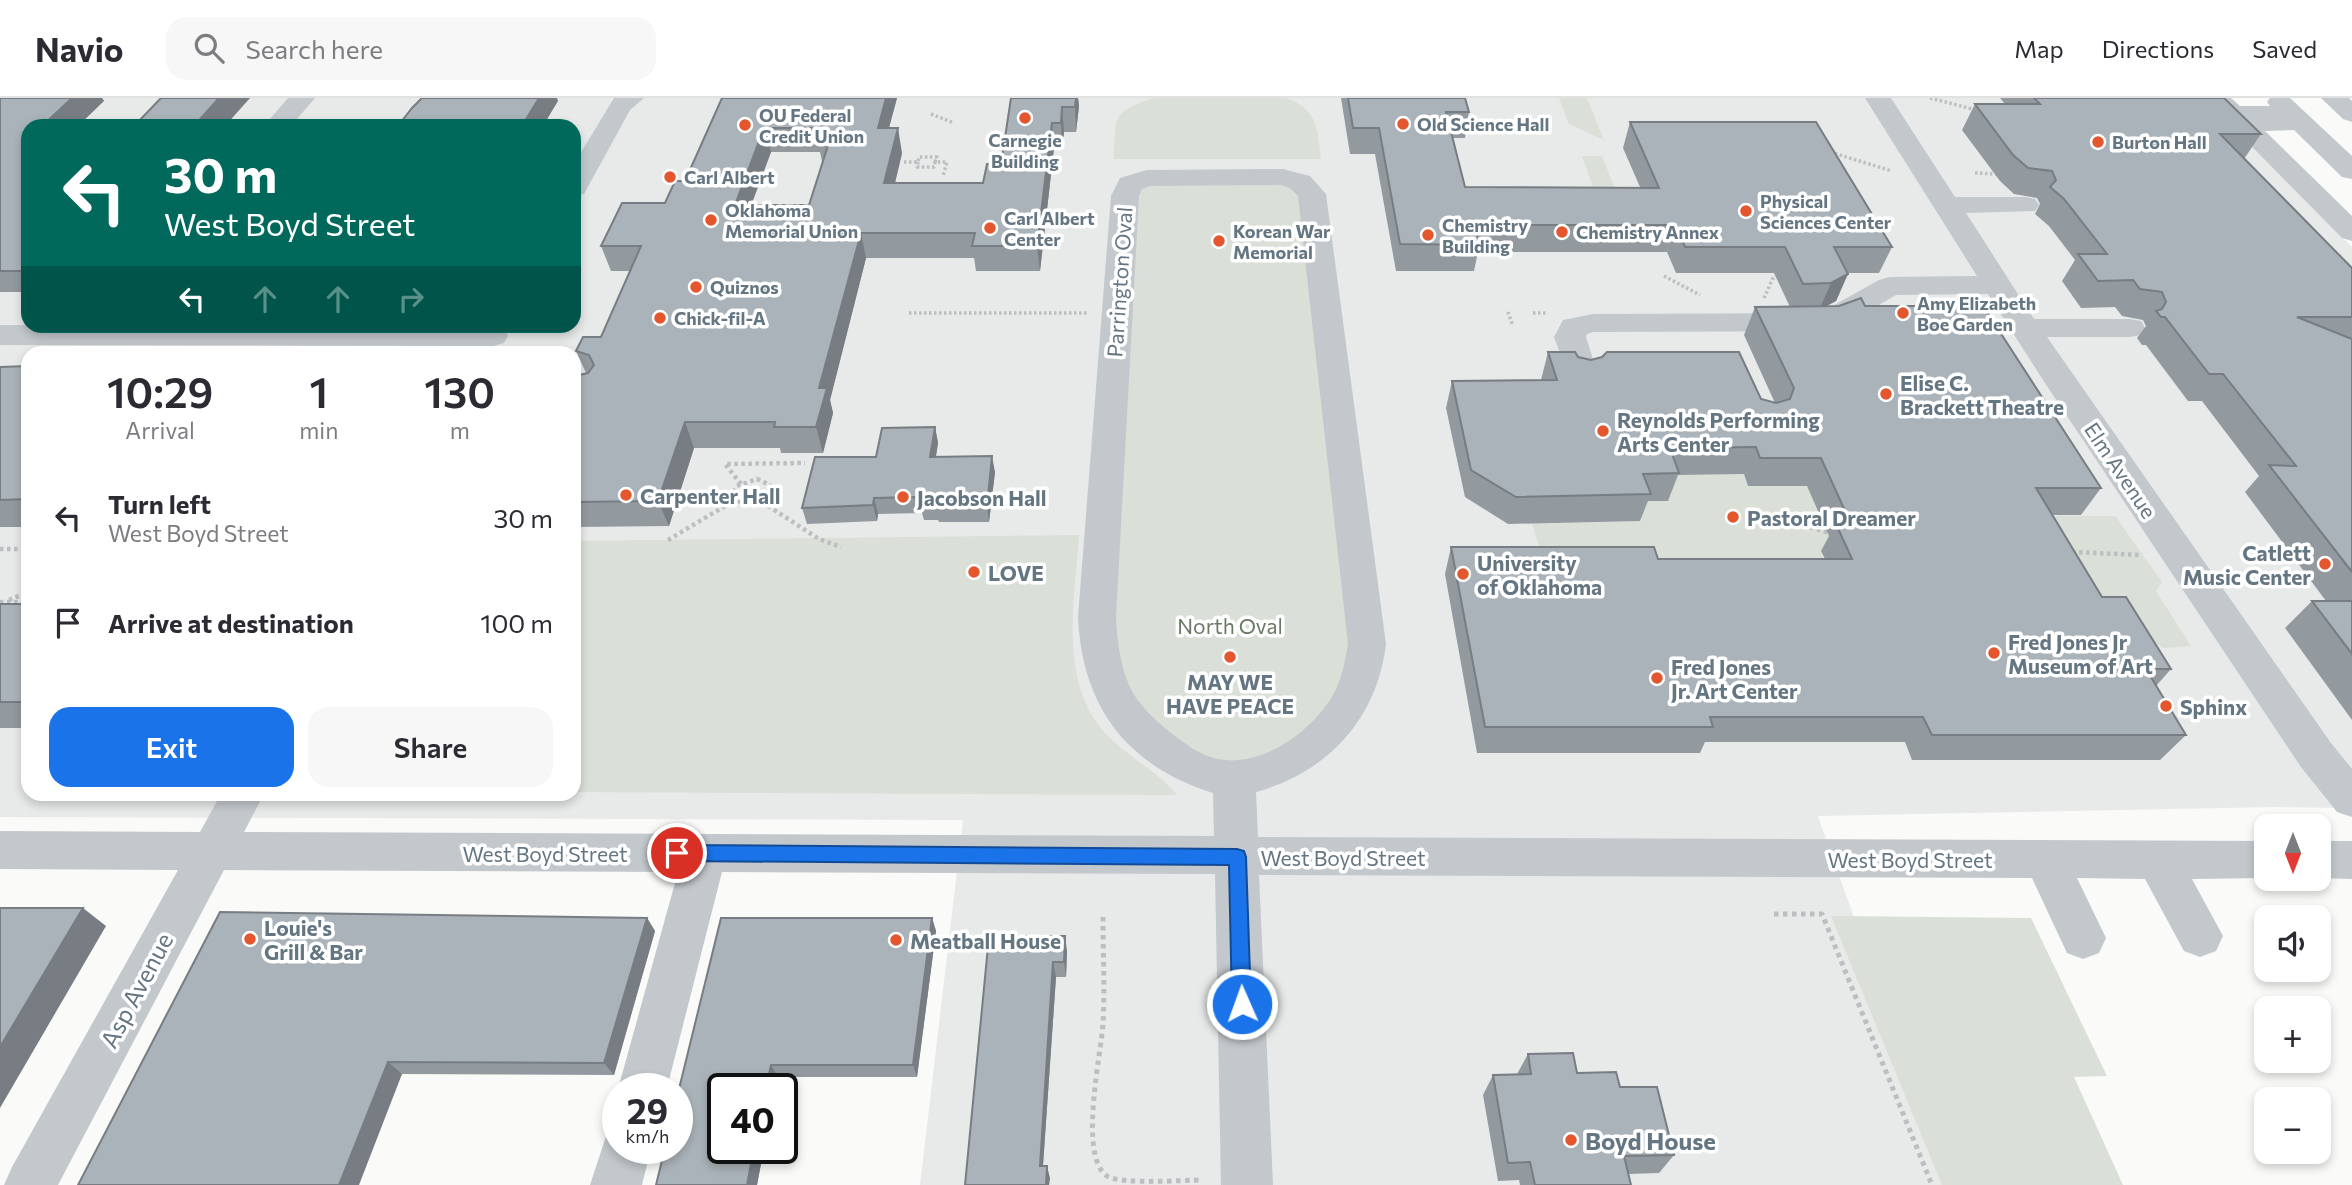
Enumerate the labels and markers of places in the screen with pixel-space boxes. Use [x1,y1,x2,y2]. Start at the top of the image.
place label: OU Federal Credit Union [759,104,864,147]
marker: Carnegie Building [1017,110,1033,126]
place label: Old Science Hall [1417,113,1549,135]
marker: Old Science Hall [1395,116,1411,132]
marker: OU Federal Credit Union [737,117,753,133]
place label: Carnegie Building [988,129,1062,172]
place label: Burton Hall [2112,131,2207,153]
marker: Burton Hall [2090,134,2106,150]
place label: Carl Albert [684,166,775,188]
marker: Carl Albert [662,169,678,185]
place label: Physical Sciences Center [1760,190,1892,233]
place label: Oklahoma Memorial Union [725,199,858,242]
marker: Physical Sciences Center [1738,203,1754,219]
place label: Carl Albert Center [1004,207,1095,250]
marker: Oklahoma Memorial Union [703,212,719,228]
place label: Chemistry Building [1442,214,1528,257]
marker: Carl Albert Center [982,220,998,236]
place label: Korean War Memorial [1233,220,1331,263]
place label: Chemistry Annex [1576,221,1719,243]
marker: Chemistry Annex [1554,224,1570,240]
marker: Chemistry Building [1420,227,1436,243]
marker: Korean War Memorial [1211,233,1227,249]
place label: Quiznos [710,276,779,298]
marker: Quiznos [688,279,704,295]
place label: Amy Elizabeth Boe Garden [1917,292,2036,335]
marker: Amy Elizabeth Boe Garden [1895,305,1911,321]
place label: Chick-fil-A [674,307,766,329]
marker: Chick-fil-A [652,310,668,326]
place label: Elise C. Brackett Theatre [1900,370,2064,419]
marker: Elise C. Brackett Theatre [1878,386,1894,402]
place label: Reynolds Performing Arts Center [1617,407,1820,456]
marker: Reynolds Performing Arts Center [1595,423,1611,439]
place label: Carpenter Hall [640,483,781,508]
place label: Jacobson Hall [917,485,1046,510]
marker: Carpenter Hall [618,487,634,503]
marker: Jacobson Hall [895,489,911,505]
place label: Pastoral Dreamer [1747,505,1916,530]
marker: Pastoral Dreamer [1725,509,1741,525]
place label: Catlett Music Center [2183,540,2311,589]
place label: University of Oklahoma [1477,550,1602,599]
marker: Catlett Music Center [2317,556,2333,572]
place label: LOVE [988,560,1044,585]
marker: LOVE [966,564,982,580]
marker: University of Oklahoma [1455,566,1471,582]
place label: Fred Jones Jr Museum of Art [2008,629,2153,678]
marker: Fred Jones Jr Museum of Art [1986,645,2002,661]
marker: MAY WE HAVE PEACE [1222,649,1238,665]
place label: Fred Jones Jr. Art Center [1671,654,1798,703]
place label: MAY WE HAVE PEACE [1166,669,1294,718]
marker: Fred Jones Jr. Art Center [1649,670,1665,686]
place label: Sphinx [2180,694,2247,719]
marker: Sphinx [2158,698,2174,714]
pin [647,823,707,883]
place label: Louie's Grill & Bar [264,915,363,964]
place label: Meatball House [910,928,1061,953]
marker: Louie's Grill & Bar [242,931,258,947]
marker: Meatball House [888,932,904,948]
place label: Boyd House [1585,1126,1716,1155]
marker: Boyd House [1563,1132,1579,1148]

